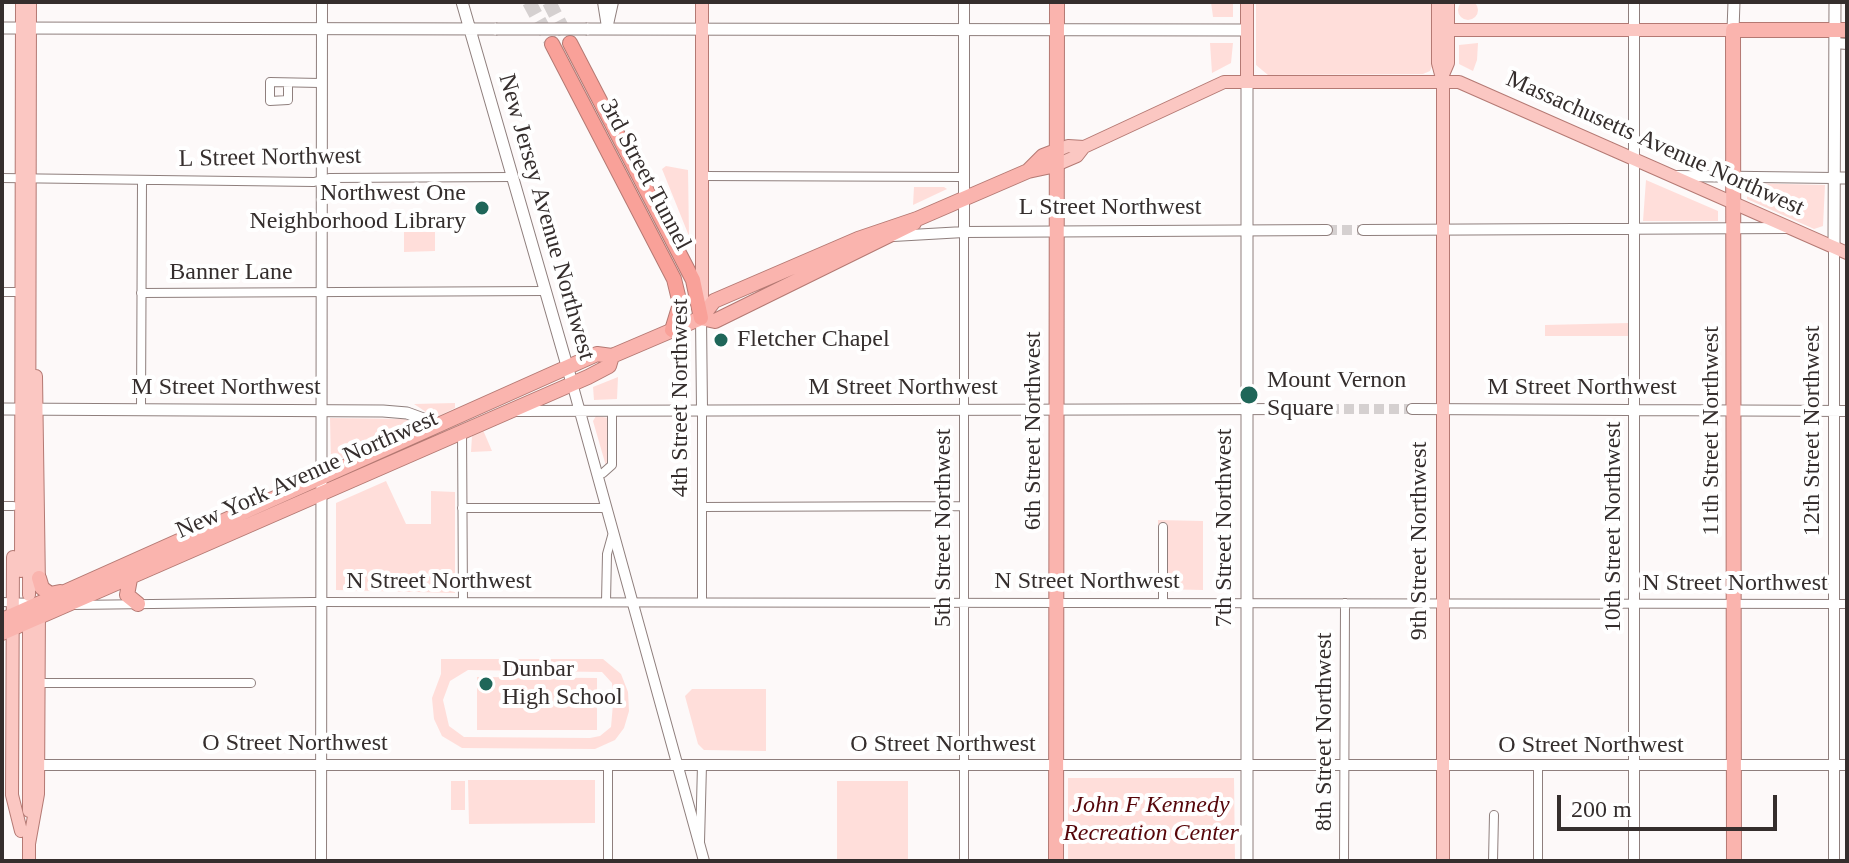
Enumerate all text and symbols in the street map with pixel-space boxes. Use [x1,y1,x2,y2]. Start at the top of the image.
street label: Massachusetts Avenue Northwest [1501,65,1809,223]
street label: New Jersey Avenue Northwest [491,71,601,363]
street label: 3rd Street Tunnel [593,94,697,256]
street label: L Street Northwest [178,142,362,174]
place label: Northwest One Neighborhood Library [249,180,466,236]
street label: L Street Northwest [1019,194,1201,222]
marker: Northwest One Neighborhood Library [473,199,491,217]
street label: Banner Lane [169,259,293,287]
street label: 4th Street Northwest [667,299,695,497]
place label: Fletcher Chapel [737,326,890,354]
street label: 11th Street Northwest [1698,326,1726,536]
street label: 12th Street Northwest [1799,326,1827,536]
marker: Fletcher Chapel [712,331,730,349]
street label: 6th Street Northwest [1020,332,1048,530]
place label: Mount Vernon Square [1267,367,1406,423]
street label: M Street Northwest [131,374,321,402]
street label: M Street Northwest [808,374,998,402]
street label: M Street Northwest [1487,374,1677,402]
marker: Mount Vernon Square [1238,384,1260,406]
street label: New York Avenue Northwest [172,404,442,546]
street label: 10th Street Northwest [1600,422,1628,632]
street label: 5th Street Northwest [930,429,958,627]
street label: 7th Street Northwest [1211,429,1239,627]
street label: 9th Street Northwest [1406,442,1434,640]
street label: N Street Northwest [346,568,532,596]
street label: N Street Northwest [994,568,1180,596]
street label: N Street Northwest [1642,570,1828,598]
street label: 8th Street Northwest [1311,633,1339,831]
place label: Dunbar High School [502,656,623,712]
marker: Dunbar High School [477,675,495,693]
street label: O Street Northwest [202,730,388,758]
street label: O Street Northwest [850,731,1036,759]
street label: O Street Northwest [1498,732,1684,760]
scale bar [1561,779,1781,829]
park label: John F Kennedy Recreation Center [1063,792,1239,848]
text: 200 m [1571,796,1632,822]

